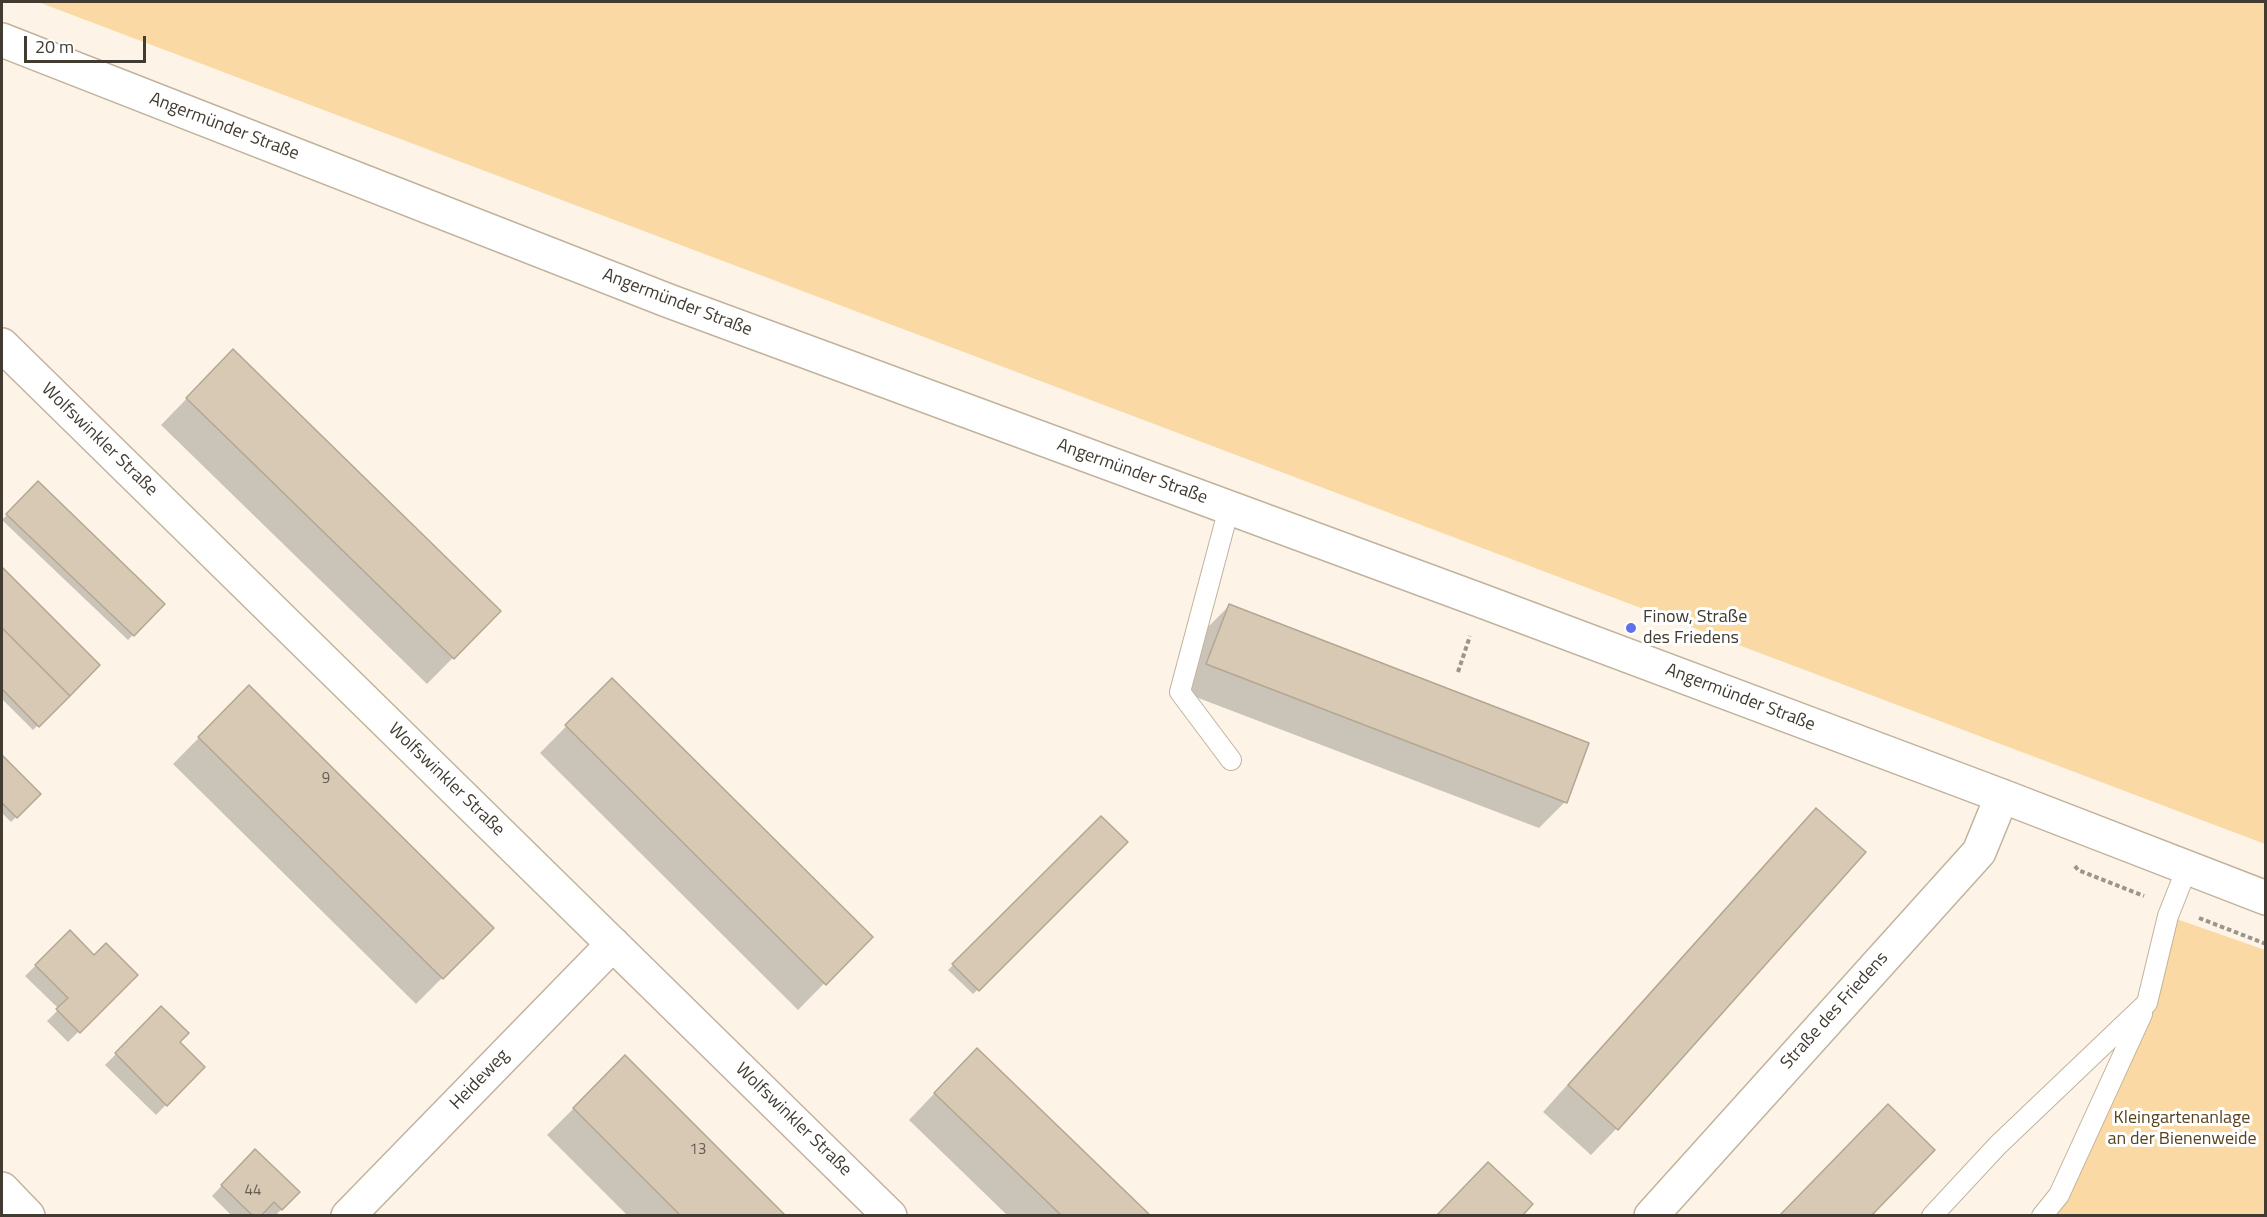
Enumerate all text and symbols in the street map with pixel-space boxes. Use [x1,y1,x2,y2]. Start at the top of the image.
scale bar [27,24,148,62]
text: 20 m [35,33,74,60]
street label: Angermünder Straße [146,88,302,166]
street label: Angermünder Straße [599,264,755,342]
street label: Wolfswinkler Straße [36,379,162,501]
street label: Angermünder Straße [1054,435,1210,509]
place label: Finow, Straße des Friedens [1643,607,1747,650]
marker: Finow, Straße des Friedens [1624,621,1638,635]
street label: Angermünder Straße [1662,659,1818,737]
street label: Wolfswinkler Straße [383,719,509,841]
house number: 9 [322,770,330,788]
street label: Straße des Friedens [1777,948,1893,1074]
street label: Heideweg [446,1045,514,1115]
street label: Wolfswinkler Straße [730,1059,856,1181]
park label: Kleingartenanlage an der Bienenweide [2107,1108,2257,1150]
house number: 13 [690,1141,706,1159]
house number: 44 [245,1182,261,1200]

